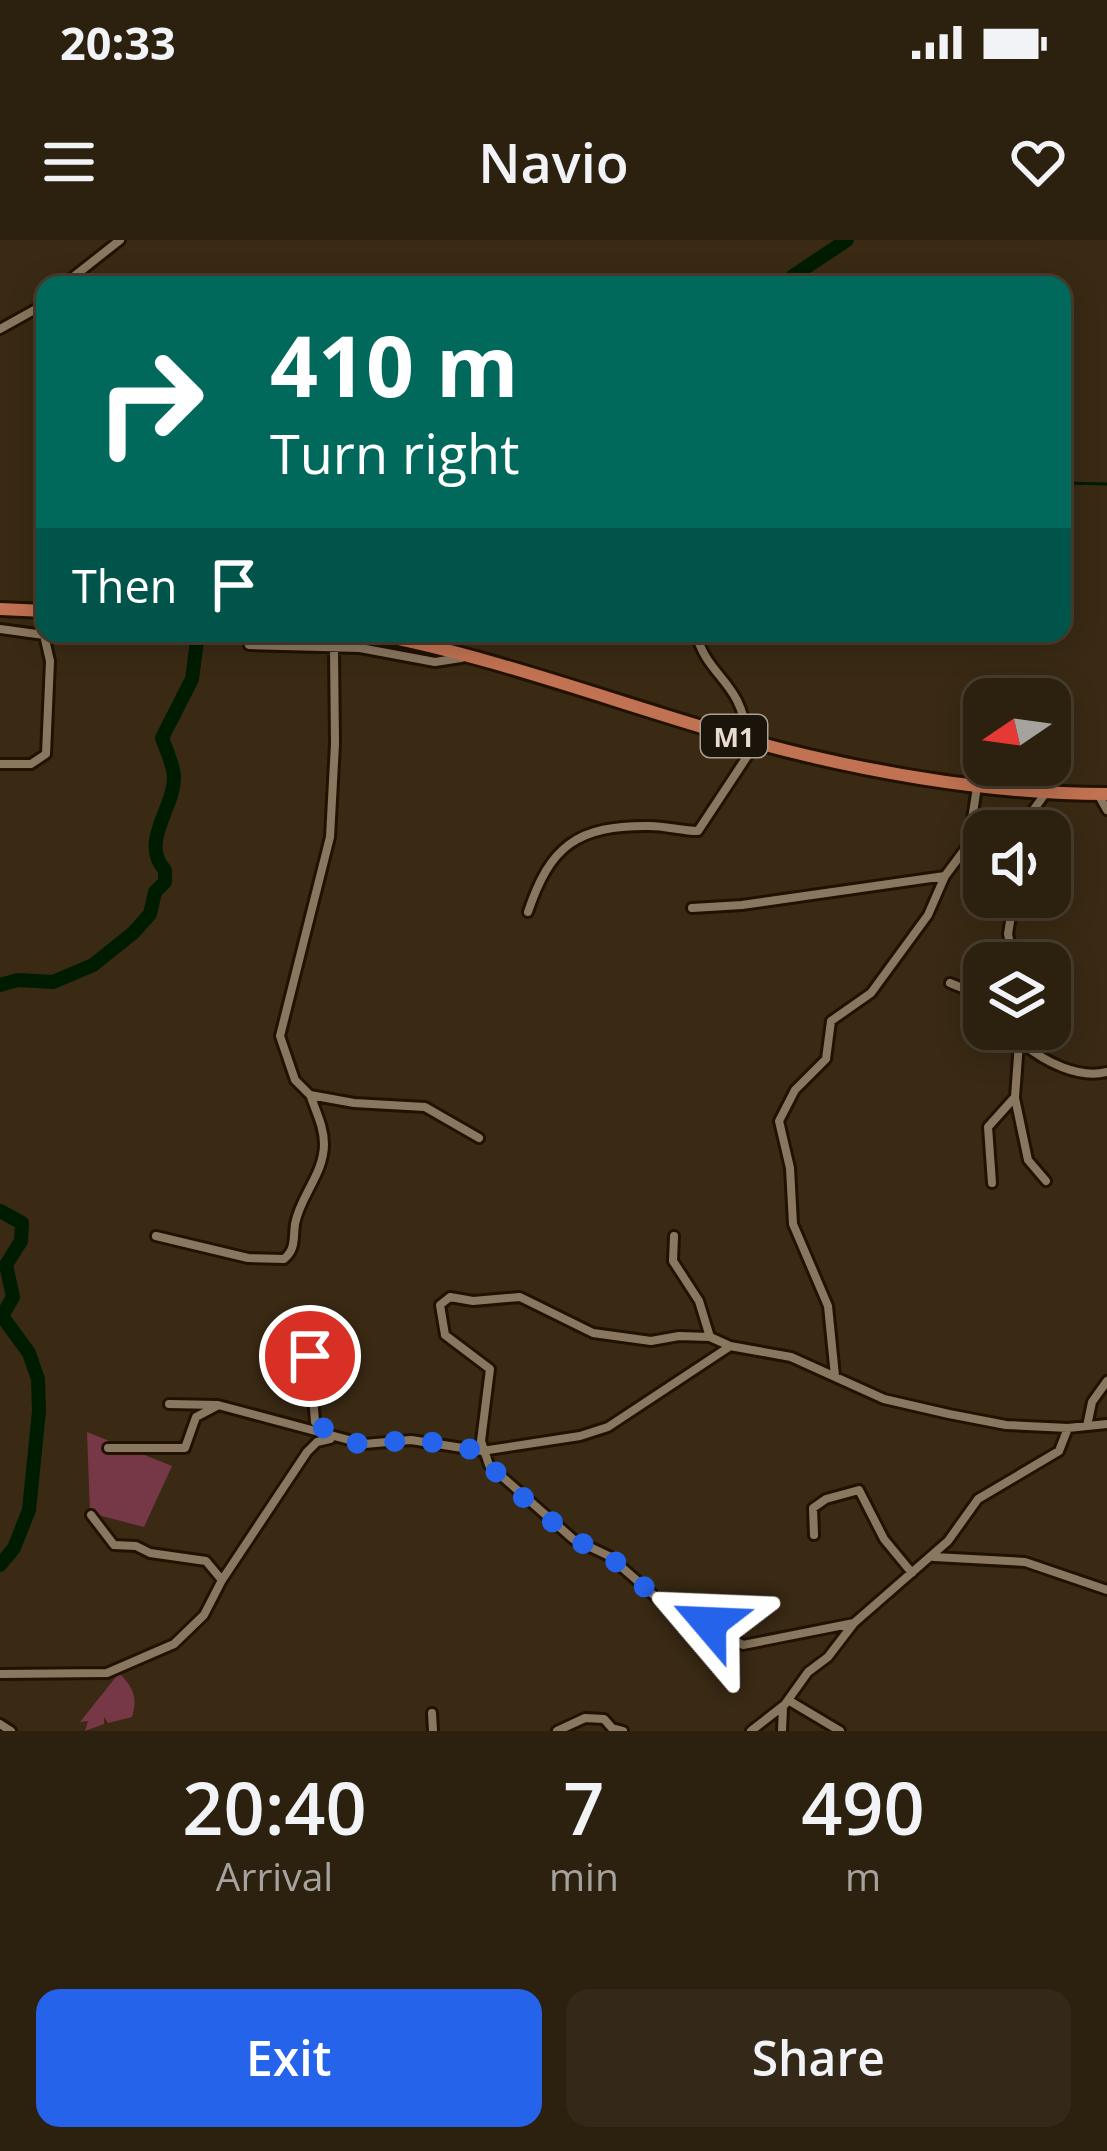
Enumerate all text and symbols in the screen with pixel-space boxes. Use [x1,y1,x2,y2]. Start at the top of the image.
text: 20:33 [60,12,176,73]
text: Navio [478,125,629,199]
icon: menu [36,129,102,195]
icon: heart [1005,129,1071,195]
text: 410 m [270,307,518,422]
icon: right [72,324,228,480]
text: Turn right [270,416,519,490]
icon: arrive [201,552,267,618]
text: Then [72,555,177,616]
north arrow [963,678,1071,786]
map controls [963,678,1071,1050]
road number: M1 [701,715,767,757]
button: sound [963,810,1071,918]
button: layers [963,942,1071,1050]
pin [259,1305,361,1407]
icon: arrive [277,1323,343,1389]
position arrow [646,1560,772,1686]
text: 20:40 [182,1758,367,1856]
text: 7 [563,1758,605,1856]
text: 490 [801,1758,925,1856]
text: Arrival [216,1849,333,1902]
text: min [549,1849,619,1902]
text: m [845,1849,881,1902]
button: Exit [36,1989,542,2127]
button: Share [566,1989,1071,2127]

